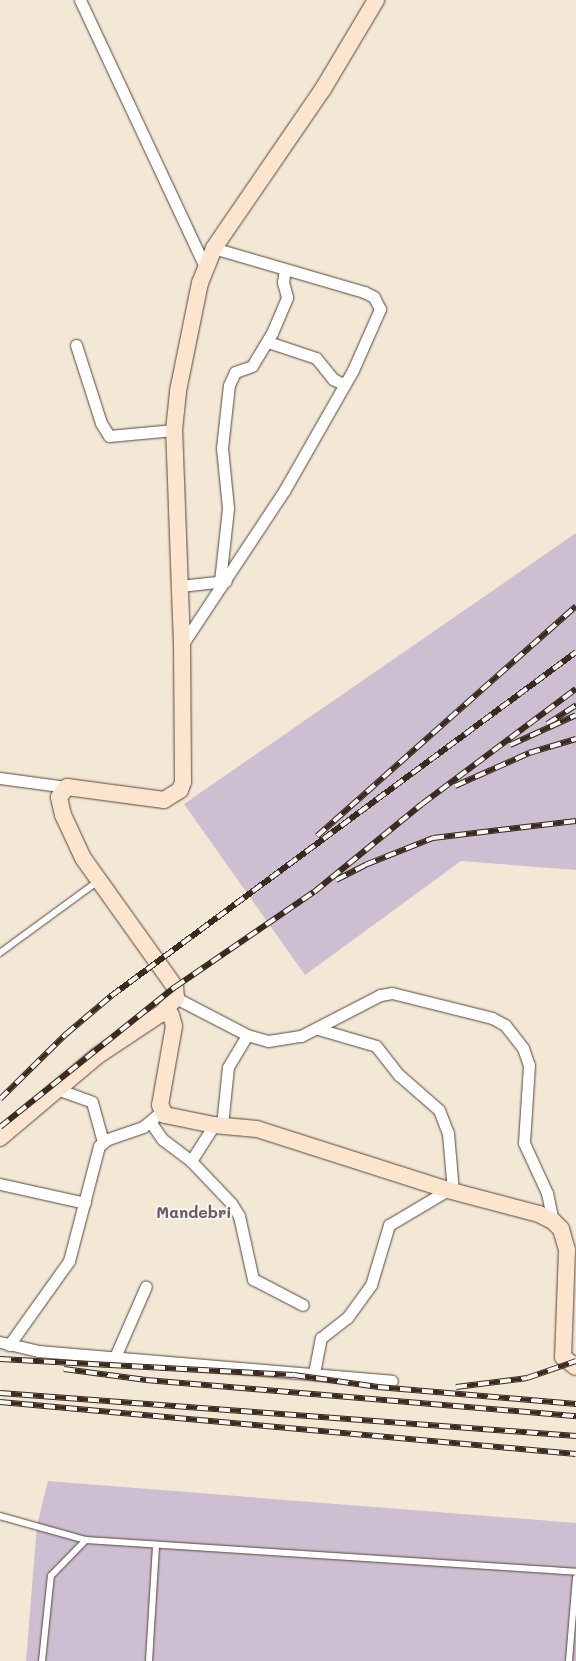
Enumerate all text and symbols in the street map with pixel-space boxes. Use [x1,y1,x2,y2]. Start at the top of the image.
district label: Mandebri [156,1202,232,1222]

